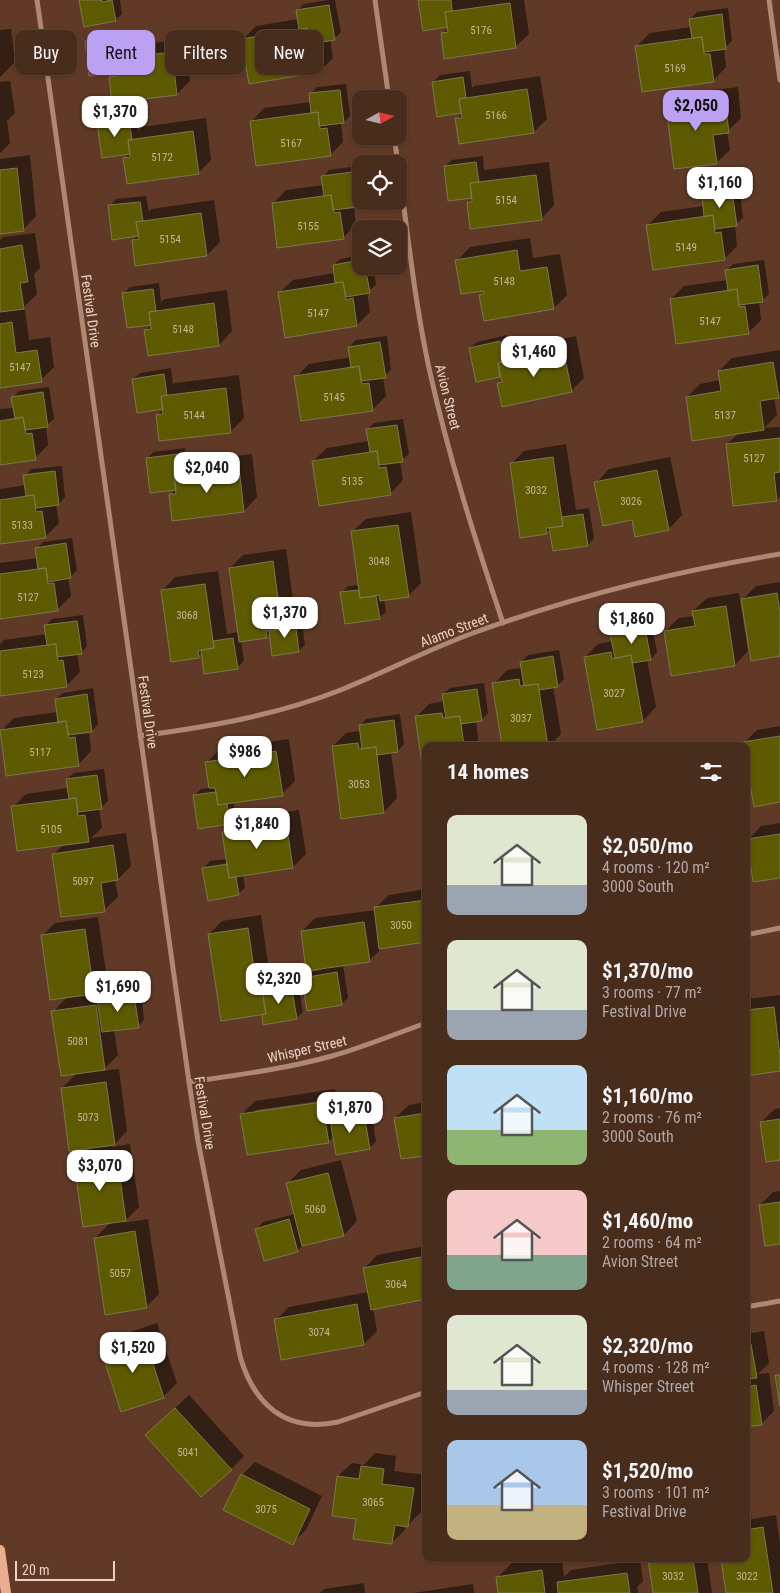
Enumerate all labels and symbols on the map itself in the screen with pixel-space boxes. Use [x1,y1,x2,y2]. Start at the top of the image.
house number: 5176 [470,24,492,37]
house number: 5169 [664,62,686,75]
north arrow [352,90,408,145]
pin: $2,050 [655,90,737,132]
pin: $1,370 [74,96,156,138]
house number: 5166 [485,109,507,122]
house number: 5167 [280,137,302,150]
house number: 5172 [151,151,173,164]
pin: $1,160 [679,166,761,209]
house number: 5154 [495,194,517,207]
house number: 5155 [297,220,319,233]
house number: 5154 [159,233,181,246]
house number: 5149 [675,241,697,254]
street label: Festival Drive [78,273,104,349]
house number: 5148 [493,275,515,288]
house number: 5147 [307,307,329,320]
house number: 5147 [699,315,721,328]
house number: 5148 [172,323,194,336]
pin: $1,460 [493,336,575,378]
house number: 5147 [9,361,31,374]
street label: Avion Street [432,363,464,431]
house number: 5145 [323,391,345,404]
house number: 5144 [183,409,205,422]
house number: 5137 [714,409,736,422]
pin: $2,040 [166,452,248,494]
house number: 5127 [743,452,765,465]
house number: 5135 [341,475,363,488]
house number: 3032 [525,484,547,497]
house number: 3026 [620,495,642,508]
house number: 5133 [11,519,33,532]
house number: 3048 [368,555,390,568]
house number: 5127 [17,591,39,604]
pin: $1,370 [244,596,326,639]
pin: $1,860 [591,602,673,645]
house number: 3068 [176,609,198,622]
street label: Alamo Street [418,610,490,650]
house number: 5123 [22,668,44,681]
street label: Festival Drive [135,674,161,750]
house number: 3027 [603,687,625,700]
house number: 3037 [510,712,532,725]
pin: $986 [215,736,275,778]
house number: 5117 [29,746,51,759]
house number: 3053 [348,778,370,791]
pin: $1,840 [216,808,298,850]
house number: 5105 [40,823,62,836]
house number: 5097 [72,875,94,888]
house number: 3050 [390,919,412,932]
pin: $2,320 [238,962,320,1005]
pin: $1,690 [77,970,159,1013]
street label: Whisper Street [266,1032,348,1066]
house number: 5081 [67,1035,89,1048]
street label: Festival Drive [191,1075,219,1151]
pin: $1,870 [309,1092,391,1134]
house number: 5073 [77,1111,99,1124]
pin: $3,070 [59,1150,141,1192]
house number: 5060 [304,1203,326,1216]
house number: 5057 [109,1267,131,1280]
house number: 3064 [385,1278,407,1291]
house number: 3074 [308,1326,330,1339]
pin: $1,520 [92,1332,174,1374]
house number: 5041 [177,1446,199,1459]
house number: 3065 [362,1496,384,1509]
house number: 3075 [255,1503,277,1516]
scale bar [15,1558,115,1581]
house number: 3032 [662,1570,684,1583]
house number: 3022 [736,1570,758,1583]

